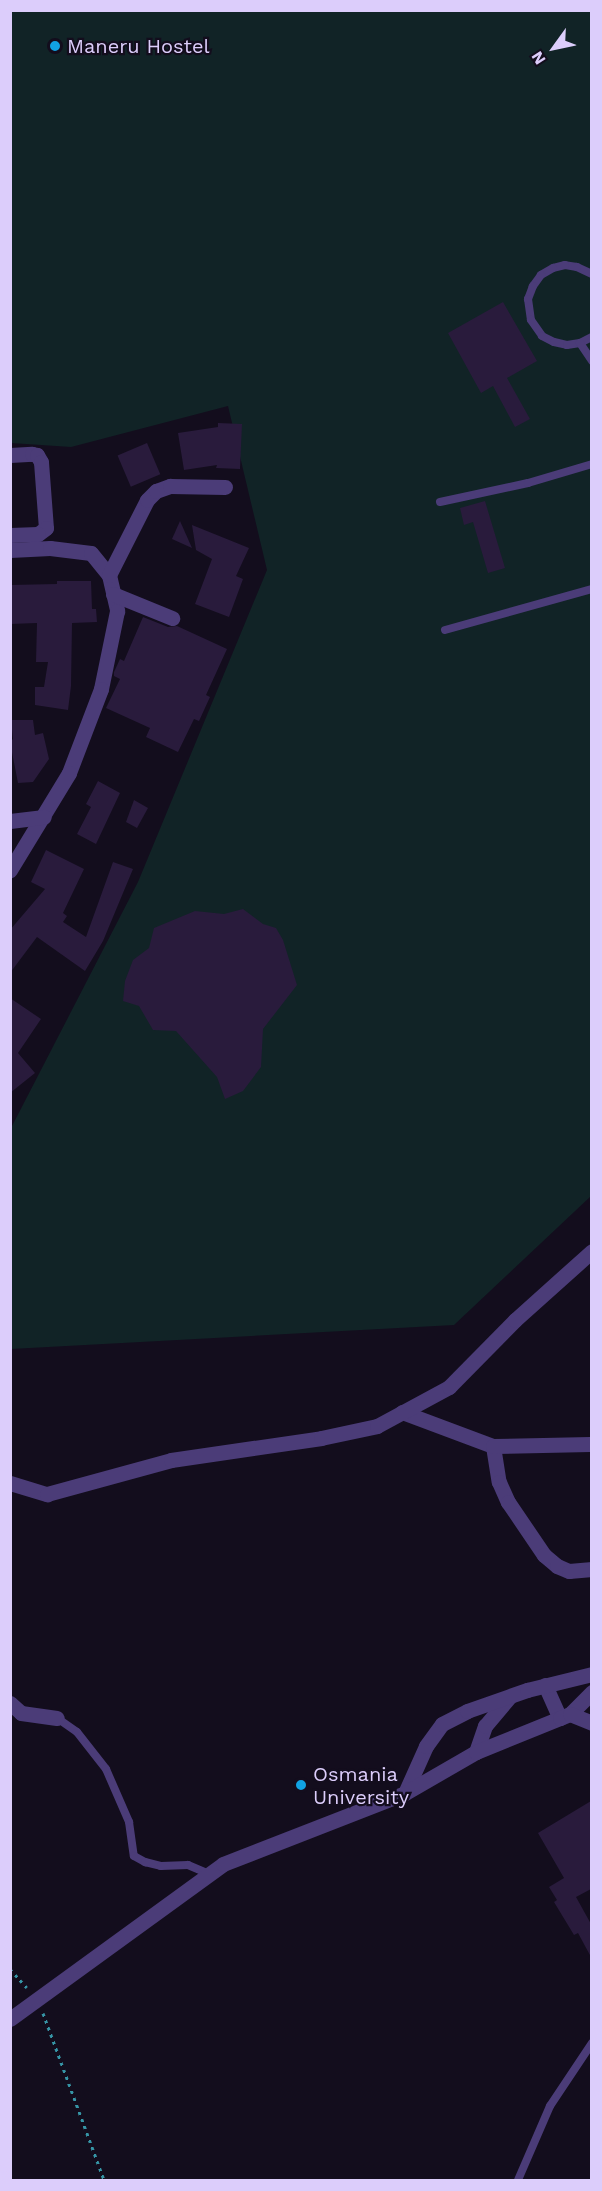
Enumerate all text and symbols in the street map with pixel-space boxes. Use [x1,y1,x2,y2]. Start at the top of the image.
north arrow [524,18,584,78]
place label: Maneru Hostel [67,34,210,58]
marker: Maneru Hostel [48,39,62,53]
text: N [527,48,550,68]
place label: Osmania University [313,1762,409,1809]
marker: Osmania University [294,1778,308,1792]

